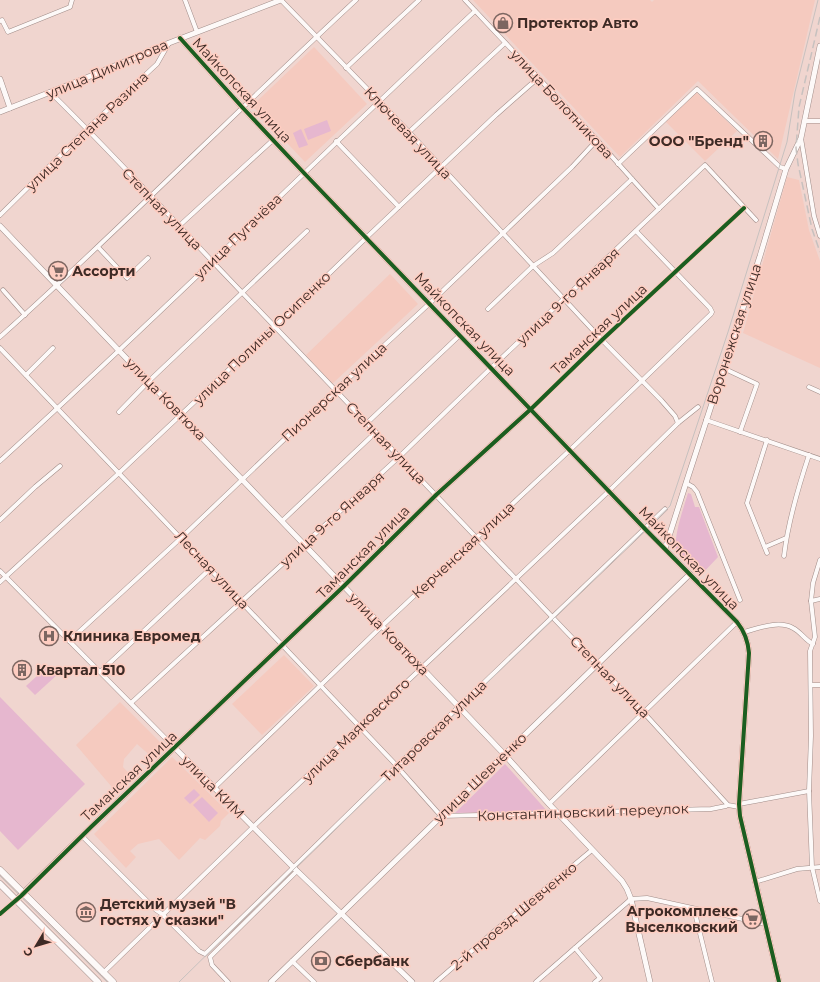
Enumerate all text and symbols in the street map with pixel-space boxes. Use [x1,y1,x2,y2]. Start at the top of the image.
shop icon: Протектор Авто [492,12,514,34]
place label: Протектор Авто [517,14,638,32]
street label: Майкопская улица [189,34,295,146]
street label: улица Димитрова [42,35,171,103]
street label: улица Болотникова [506,45,617,162]
street label: улица Степана Разина [21,68,152,195]
street label: Ключевая улица [360,83,456,183]
building icon: ООО "Бренд" [752,130,774,152]
place label: ООО "Бренд" [649,132,749,150]
street label: Степная улица [118,164,206,254]
street label: улица Пугачёва [190,189,286,283]
street label: улица 9-го Января [512,244,623,349]
supermarket icon: Ассорти [47,260,69,282]
street label: Воронежская улица [703,261,765,407]
place label: Ассорти [72,262,136,280]
street label: улица Полины Осипенко [189,268,335,409]
street label: Майкопская улица [411,268,519,380]
street label: Таманская улица [547,280,651,378]
street label: Пионерская улица [278,338,390,446]
street label: улица Ковтюха [121,353,210,444]
street label: Степная улица [342,398,430,488]
street label: улица 9-го Января [275,467,388,571]
street label: Керченская улица [408,498,518,602]
street label: Таманская улица [313,502,413,602]
street label: Майкопская улица [635,502,743,614]
street label: Лесная улица [171,527,253,613]
street label: улица Ковтюха [344,588,433,679]
hospital icon: Клиника Евромед [38,625,60,647]
place label: Клиника Евромед [63,627,201,645]
street label: Степная улица [566,632,654,722]
building icon: Квартал 510 [11,659,33,681]
place label: Квартал 510 [36,661,125,679]
street label: улица Маяковского [298,674,414,787]
street label: Титаровская улица [378,676,490,786]
street label: Таманская улица [77,727,181,825]
street label: улица Шевченко [429,729,531,828]
street label: улица КИМ [177,751,248,822]
street label: Константиновский переулок [477,799,689,825]
street label: 2-й проезд Шевченко [447,858,581,974]
place label: Детский музей "В гостях у сказки" [100,895,236,929]
museum icon: Детский музей "В гостях у сказки" [75,901,97,923]
place label: Агрокомплекс Выселковский [625,902,739,936]
supermarket icon: Агрокомплекс Выселковский [741,908,763,930]
north arrow [16,926,56,966]
text: С [20,945,36,960]
bank icon: Сбербанк [310,950,332,972]
place label: Сбербанк [335,952,409,970]

